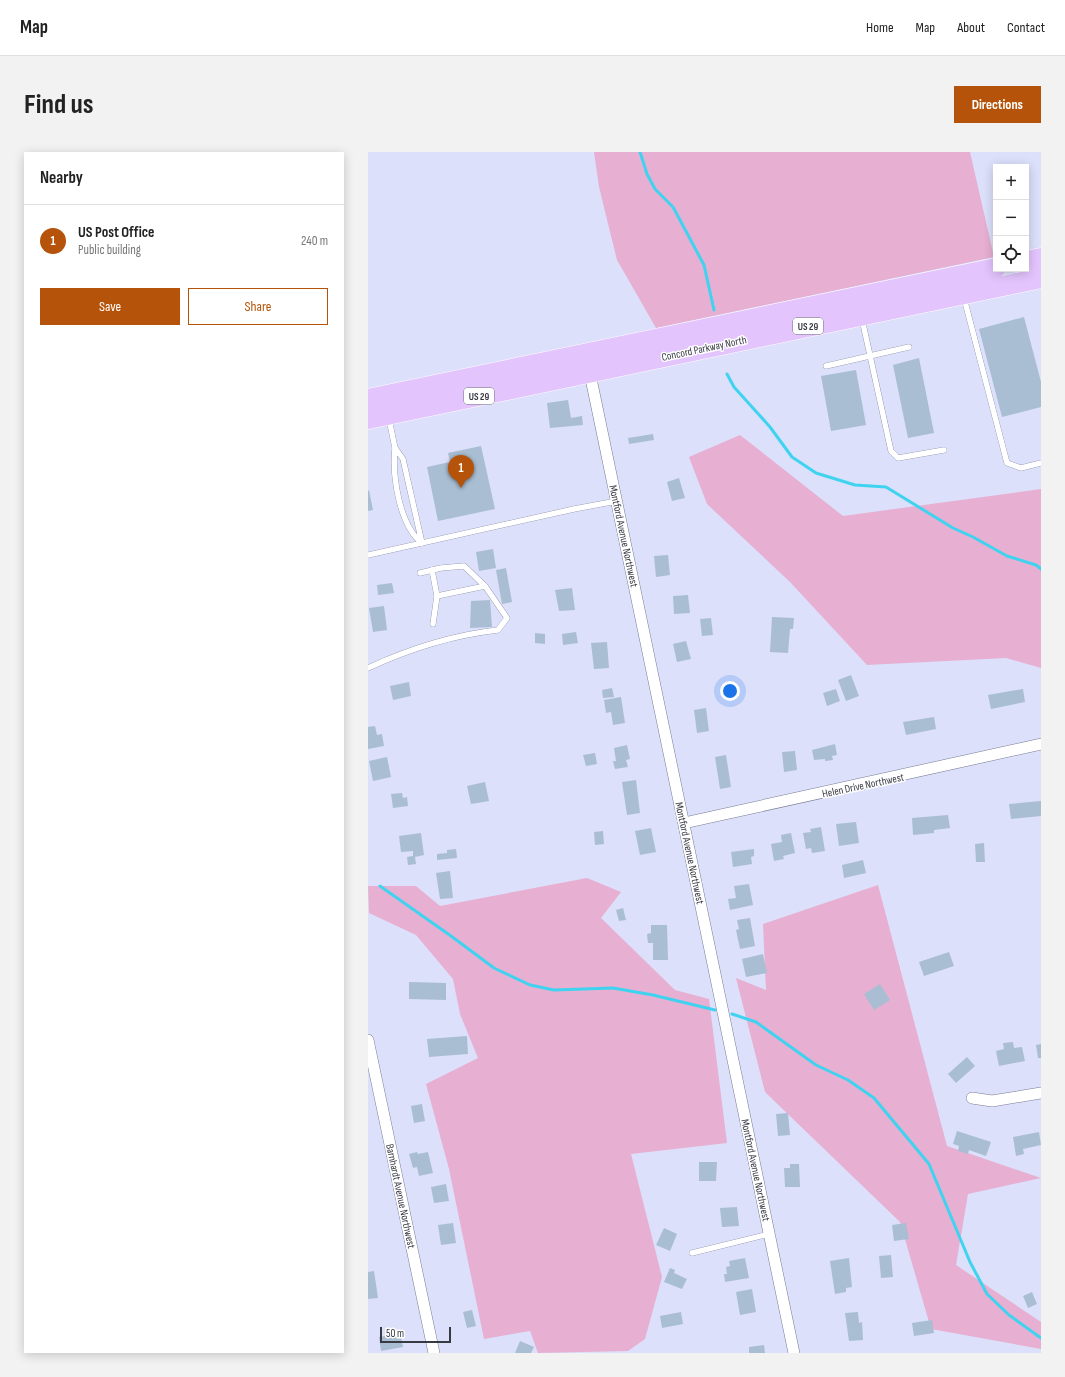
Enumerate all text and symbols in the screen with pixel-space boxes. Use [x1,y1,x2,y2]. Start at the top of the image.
text: Map [20,16,48,39]
text: Home [866,19,894,36]
text: Map [916,19,935,36]
text: About [957,19,985,36]
text: Contact [1007,19,1045,36]
button: Directions [954,86,1041,123]
text: Find us [24,88,93,121]
map controls [993,164,1029,272]
button: + [993,164,1029,200]
text: Nearby [40,168,83,188]
button: − [993,200,1029,236]
text: US Post Office [78,223,154,242]
text: 1 [50,233,56,249]
text: 240 m [301,233,328,249]
button: locate [993,236,1029,272]
text: Public building [78,242,141,258]
button: Save [40,288,180,325]
button: Share [188,288,328,325]
road number: US 29 [793,318,823,334]
street label: Concord Parkway North [660,333,748,364]
road number: US 29 [464,388,494,404]
pin: 1 [448,455,474,488]
street label: Montford Avenue Northwest [606,484,641,589]
your location [720,681,740,701]
street label: Helen Drive Northwest [821,770,906,801]
street label: Montford Avenue Northwest [672,801,707,906]
street label: Montford Avenue Northwest [738,1118,773,1223]
street label: Barnhardt Avenue Northwest [383,1143,418,1250]
scale bar [380,1325,451,1344]
text: 50 m [386,1327,404,1340]

